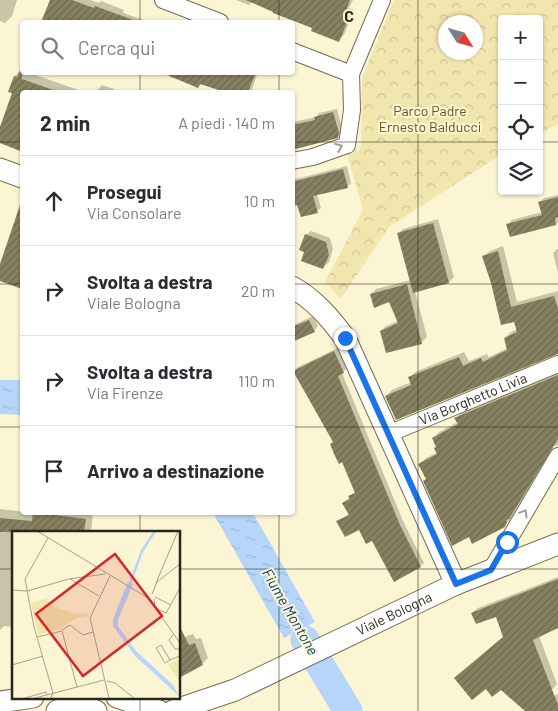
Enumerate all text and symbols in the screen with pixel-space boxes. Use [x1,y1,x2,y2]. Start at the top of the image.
text: C [344,6,354,25]
north arrow [438,15,483,60]
map controls [498,15,543,195]
button: + [498,15,543,60]
search box [20,20,295,75]
icon: search [38,34,66,62]
text: Cerca qui [78,36,155,59]
button: − [498,60,543,105]
park label: Parco Padre Ernesto Balducci [379,102,481,135]
button: locate [498,105,543,150]
text: 2 min [40,110,90,135]
text: A piedi · 140 m [178,113,275,132]
one-way arrow [334,143,343,153]
button: layers [498,150,543,195]
text: Prosegui [87,180,162,203]
icon: ahead [40,187,68,215]
text: 10 m [244,191,275,210]
text: Via Consolare [87,203,181,222]
text: Svolta a destra [87,270,213,293]
icon: right [40,277,68,305]
text: 20 m [241,281,275,300]
text: Viale Bologna [87,293,181,312]
route end [334,327,357,350]
text: Svolta a destra [87,360,213,383]
icon: right [40,367,68,395]
street label: Via Borghetto Livia [417,369,529,428]
text: 110 m [238,371,275,390]
text: Via Firenze [87,383,164,402]
icon: arrive [40,457,68,485]
text: Arrivo a destinazione [87,459,265,482]
one-way arrow [518,509,528,518]
inset map [12,531,180,698]
route start [496,531,519,554]
water label: Fiume Montone [259,565,323,658]
street label: Viale Bologna [353,588,435,639]

